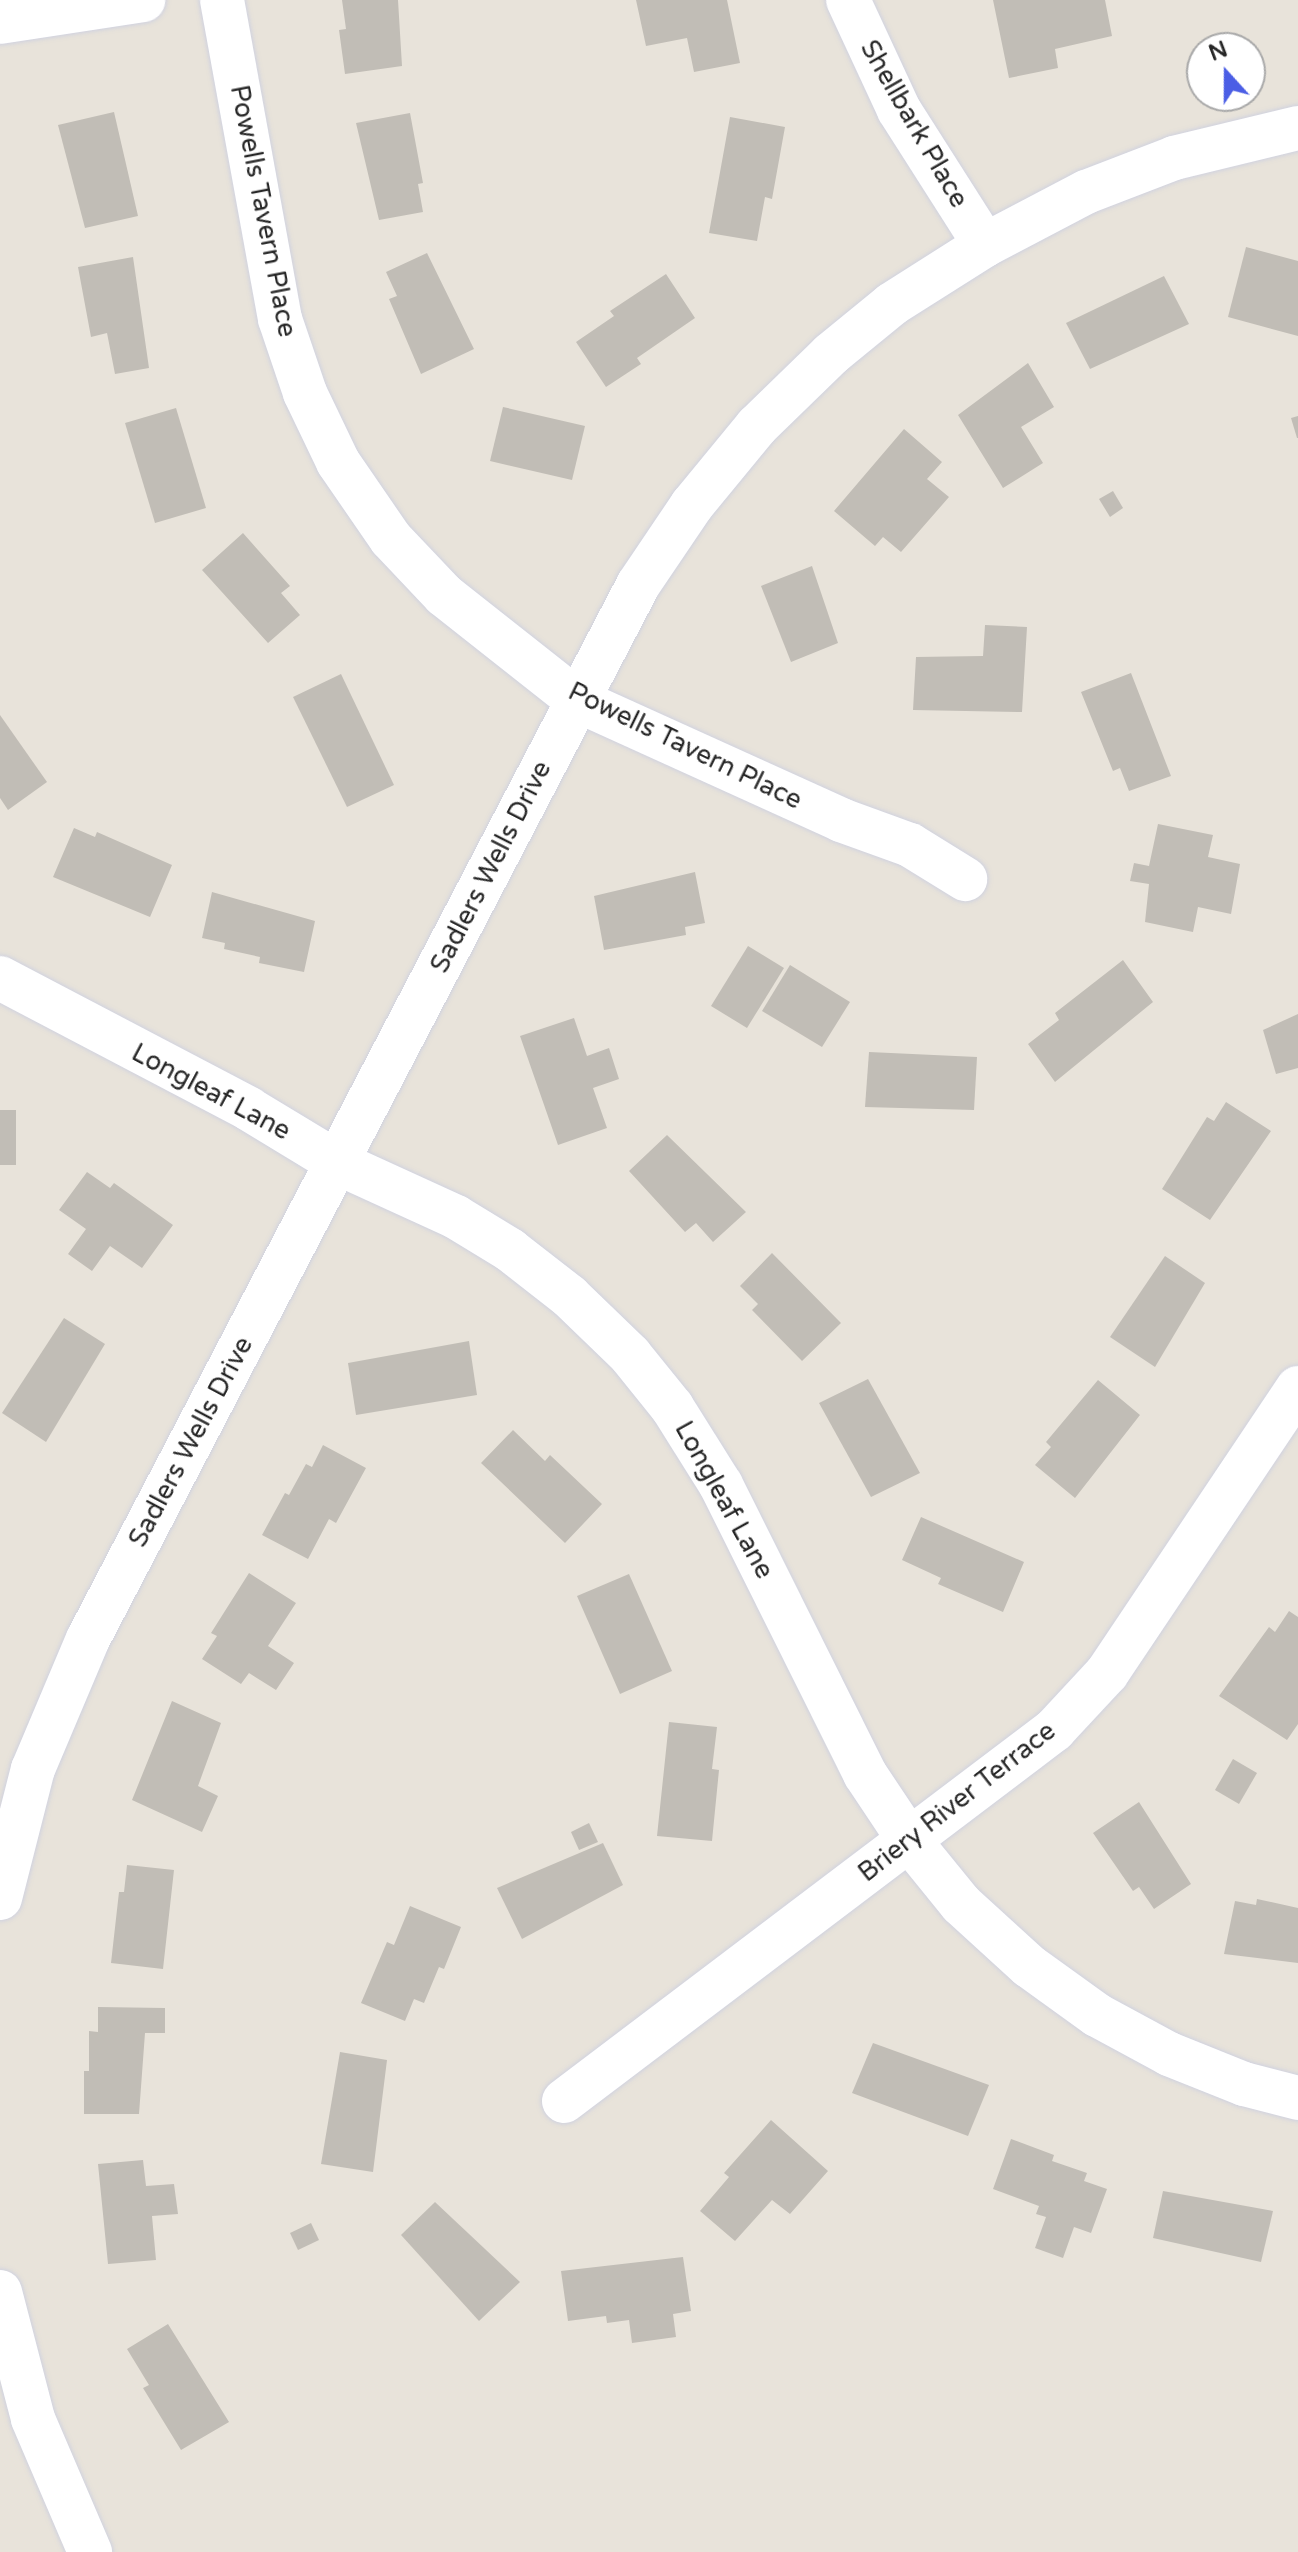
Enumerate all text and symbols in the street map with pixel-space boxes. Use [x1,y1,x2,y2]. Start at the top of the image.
north arrow [1186,32,1266,112]
street label: Shellbark Place [853,35,975,213]
text: N [1205,36,1231,67]
street label: Powells Tavern Place [223,82,303,340]
street label: Powells Tavern Place [563,676,807,816]
street label: Sadlers Wells Drive [424,756,558,978]
street label: Longleaf Lane [126,1037,296,1147]
street label: Sadlers Wells Drive [122,1332,260,1552]
street label: Longleaf Lane [668,1416,780,1584]
street label: Briery River Terrace [852,1715,1062,1889]

